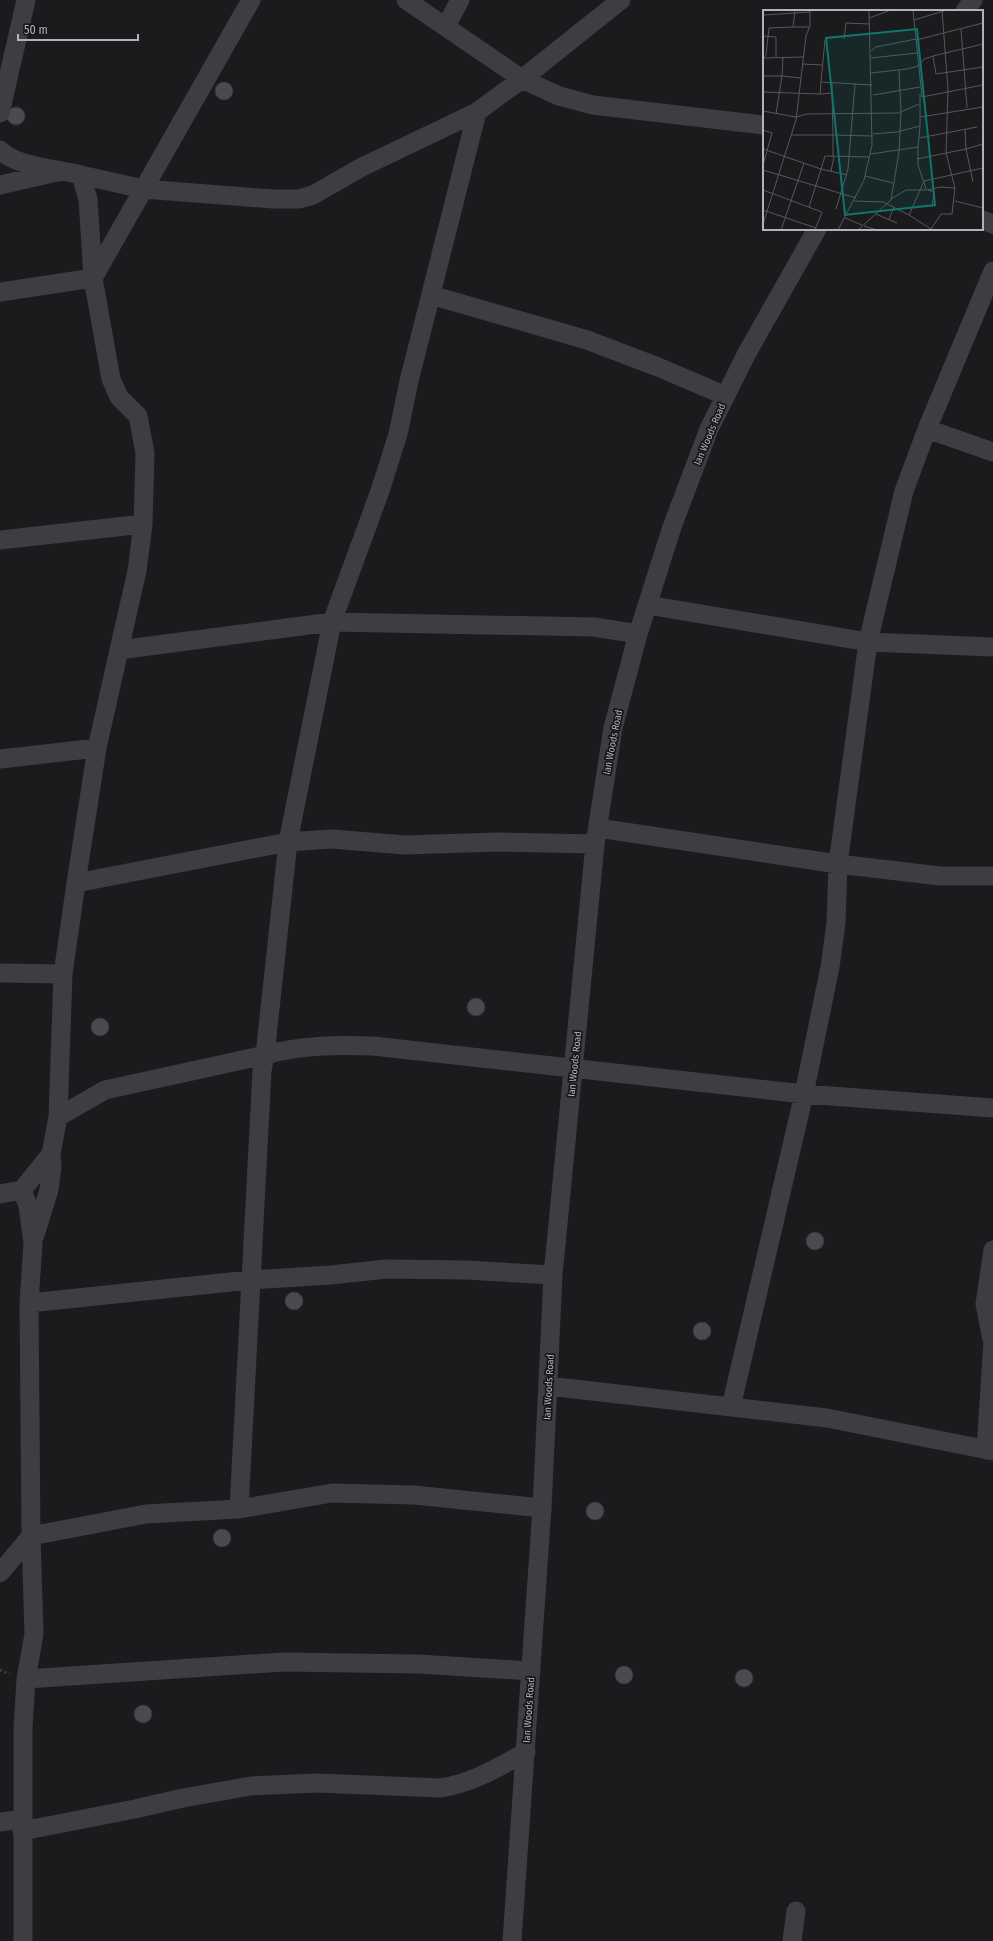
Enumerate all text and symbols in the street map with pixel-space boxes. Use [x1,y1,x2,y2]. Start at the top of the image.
inset map [763,10,983,230]
scale bar [18,16,138,42]
text: 50 m [24,23,48,37]
street label: Ian Woods Road [692,402,728,467]
street label: Ian Woods Road [601,709,625,776]
street label: Ian Woods Road [566,1031,584,1097]
street label: Ian Woods Road [541,1354,557,1420]
street label: Ian Woods Road [521,1677,537,1743]

